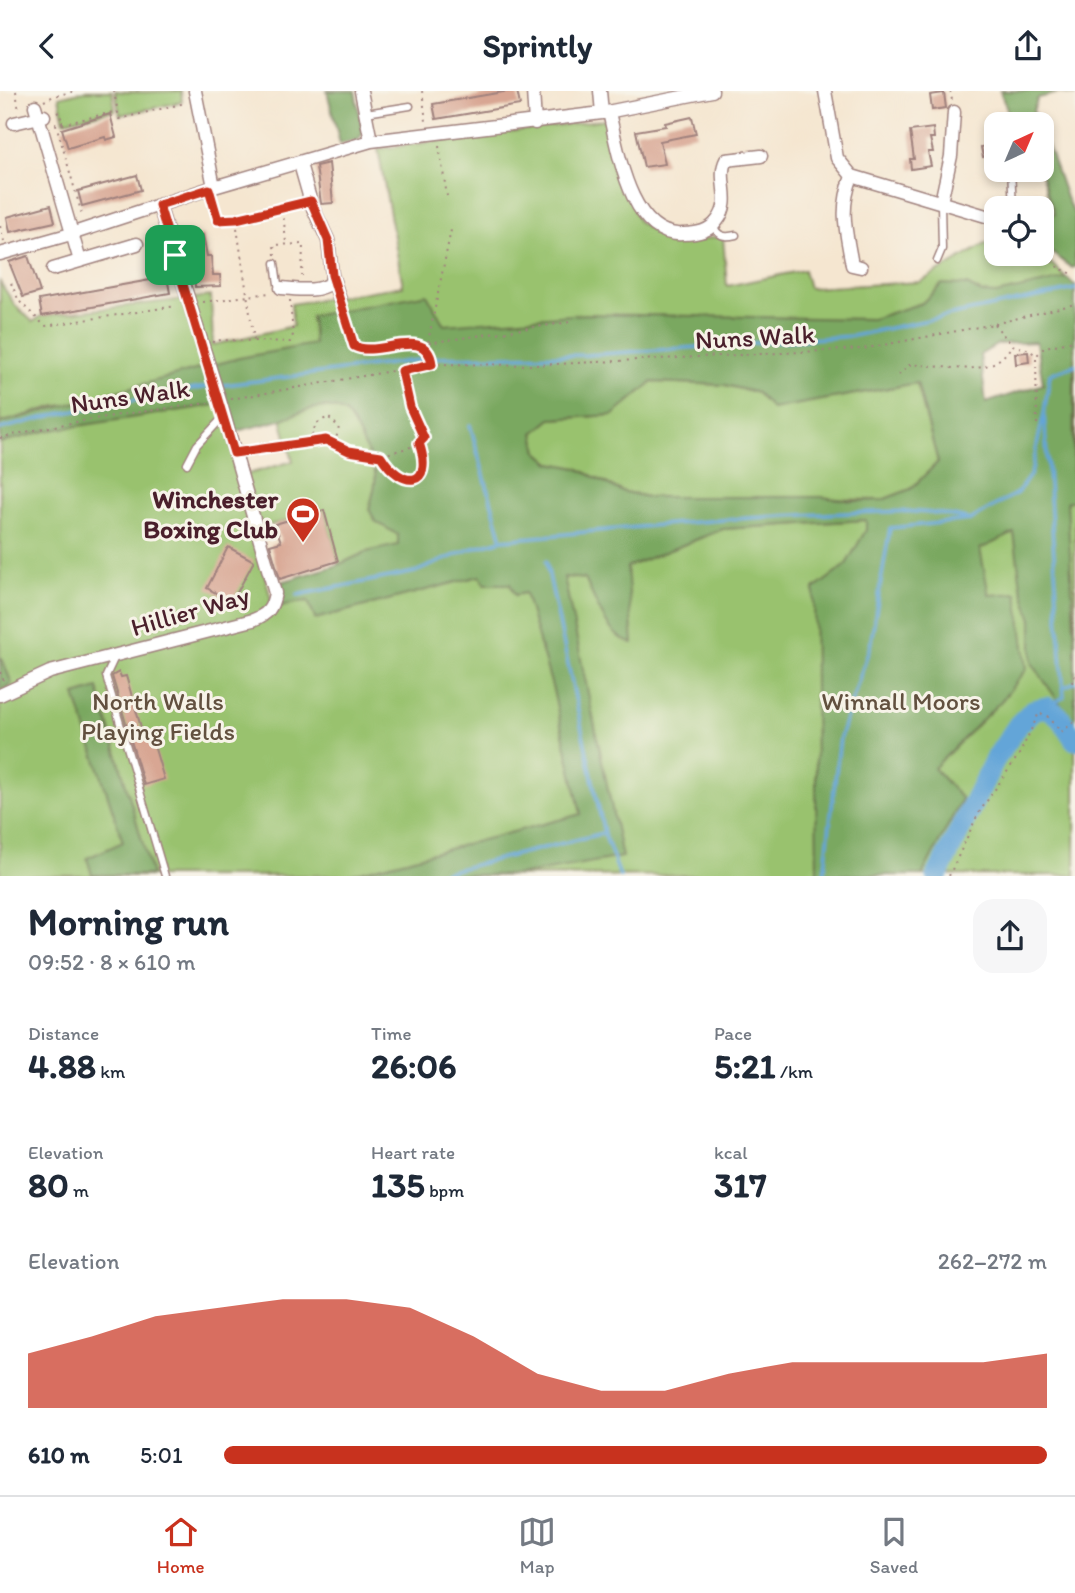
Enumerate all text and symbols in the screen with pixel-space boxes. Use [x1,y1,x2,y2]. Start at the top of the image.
icon: back [28,27,66,65]
text: Sprintly [483,27,592,65]
icon: share [1009,27,1047,65]
north arrow [984,112,1054,182]
map controls [984,112,1054,266]
button: locate [984,196,1054,266]
pin [145,225,205,285]
icon: arrive [156,236,194,274]
street label: Nuns Walk [694,318,816,356]
street label: Nuns Walk [68,372,192,420]
place label: Winchester Boxing Club [143,483,279,545]
sports icon: Winchester Boxing Club [284,495,322,544]
street label: Hillier Way [127,579,253,643]
park label: North Walls Playing Fields [81,685,235,747]
park label: Winnall Moors [821,685,981,717]
text: Morning run [28,899,229,945]
button: share [973,899,1047,973]
text: 09:52 · 8 × 610 m [28,948,196,976]
text: Distance [28,1022,99,1045]
text: Time [371,1022,412,1045]
text: Pace [714,1022,752,1045]
text: 4.88 [28,1045,96,1087]
text: 26:06 [371,1045,457,1087]
text: 5:21 [714,1045,776,1087]
text: km [96,1060,125,1083]
text: /km [776,1060,813,1083]
text: Elevation [28,1141,104,1164]
text: Heart rate [371,1141,455,1164]
text: kcal [714,1141,748,1164]
text: 80 [28,1164,69,1206]
text: 135 [371,1164,425,1206]
text: 317 [714,1164,767,1206]
text: m [69,1179,89,1202]
text: bpm [425,1179,464,1202]
text: Elevation [28,1247,119,1275]
text: 262–272 m [938,1247,1047,1275]
text: 610 m [28,1441,90,1469]
text: 5:01 [140,1441,183,1469]
tab: Home [157,1513,205,1578]
tab: Map [518,1513,556,1578]
tab: Saved [870,1513,918,1578]

